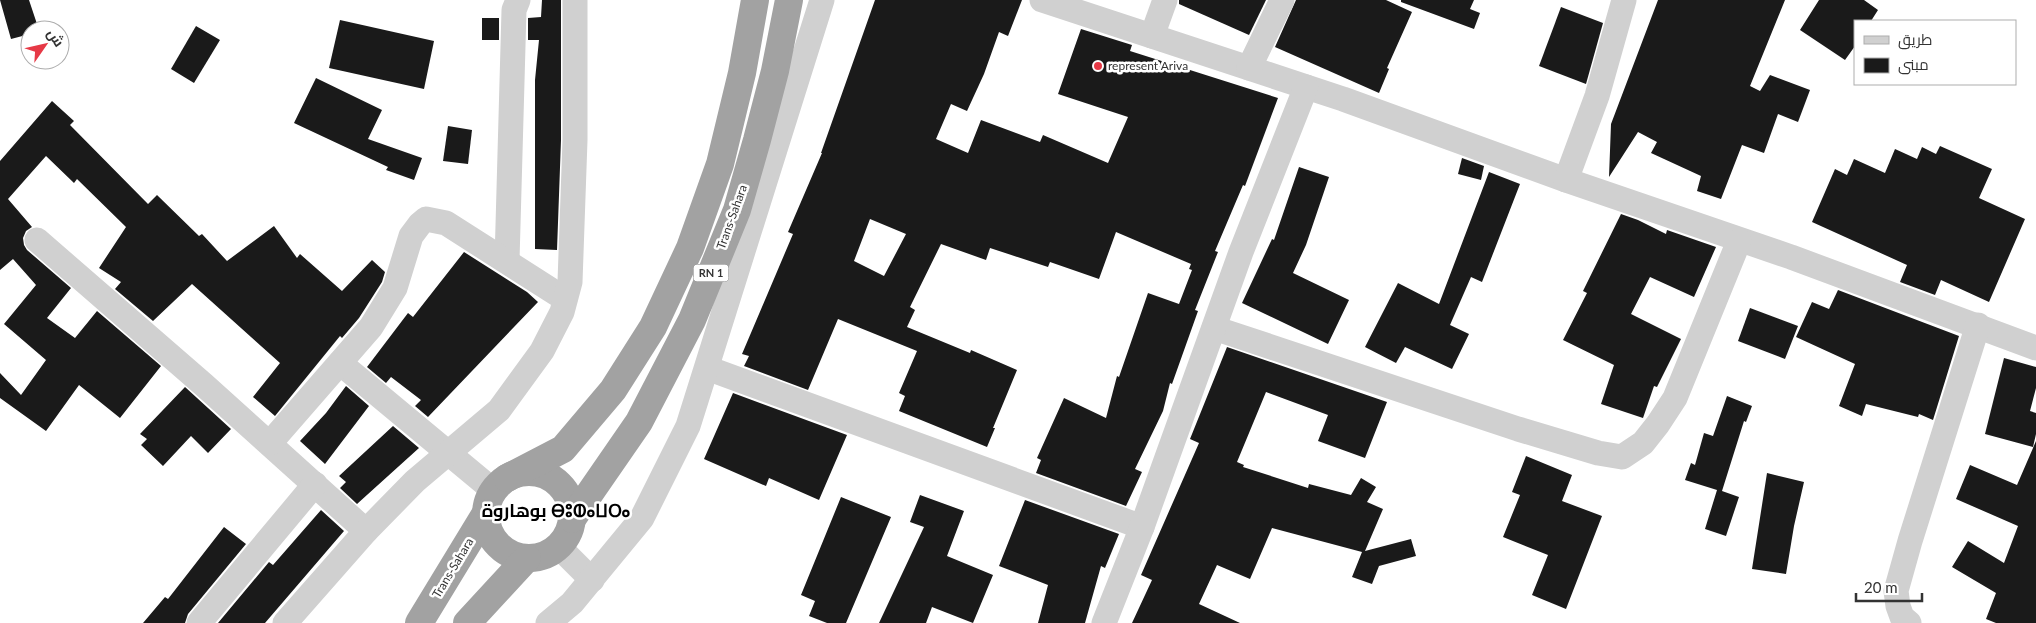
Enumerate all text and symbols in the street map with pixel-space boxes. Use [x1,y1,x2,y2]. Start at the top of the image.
north arrow [20,20,70,70]
legend [1854,20,2016,85]
text: ش [43,25,68,50]
text: طريق [1898,30,1932,50]
text: مبنى [1898,55,1929,75]
place label: represent Ariva [1108,58,1188,73]
marker: represent Ariva [1092,60,1104,72]
street label: Trans-Sahara [713,182,750,251]
road number: RN 1 [694,264,728,282]
district label: بوهاروة ⴱⵓⵀⴰⵡⵔⴰ [482,499,631,522]
street label: Trans-Sahara [429,535,476,601]
scale bar [1856,570,1922,602]
text: 20 m [1864,578,1898,596]

